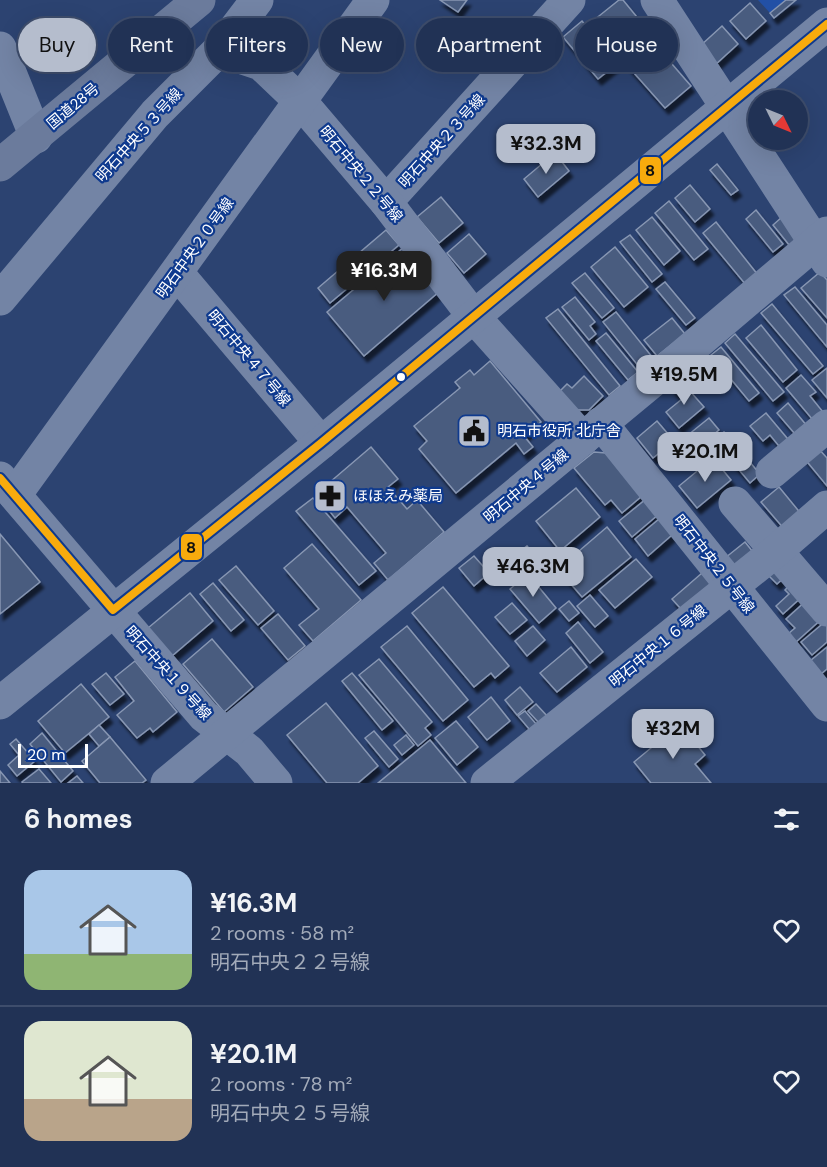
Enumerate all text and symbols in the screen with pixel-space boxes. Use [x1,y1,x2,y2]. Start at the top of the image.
chip: Buy [18,18,96,72]
chip: Rent [108,18,194,72]
chip: Filters [206,18,308,72]
chip: New [320,18,404,72]
chip: Apartment [416,18,563,72]
chip: House [575,18,678,72]
street label: 国道28号 [43,78,103,134]
street label: 明石中央５３号線 [91,84,187,186]
street label: 明石中央２３号線 [394,90,490,192]
north arrow [748,90,808,150]
map controls [748,90,808,150]
street label: 明石中央２２号線 [315,122,407,226]
pin: ¥32.3M [497,124,595,175]
text: ¥32.3M [510,130,582,156]
line badge: 8 [639,156,662,185]
text: 8 [645,160,655,181]
street label: 明石中央２０号線 [152,194,238,302]
pin: ¥16.3M [335,251,433,302]
text: ¥16.3M [350,257,418,283]
street label: 明石中央４７号線 [203,306,295,410]
pin: ¥19.5M [635,355,733,406]
text: ¥19.5M [650,361,718,387]
unlabelled marker [395,371,407,383]
public building icon: 明石市役所 北庁舎 [456,413,492,449]
place label: 明石市役所 北庁舎 [497,421,621,441]
pin: ¥20.1M [656,432,754,483]
text: ¥20.1M [671,438,739,464]
street label: 明石中央４号線 [479,445,573,527]
pharmacy icon: ほほえみ薬局 [312,478,348,514]
place label: ほほえみ薬局 [353,486,443,506]
street label: 明石中央２５号線 [669,511,759,617]
line badge: 8 [180,533,203,561]
text: 8 [186,537,196,558]
pin: ¥46.3M [484,547,582,598]
text: ¥46.3M [497,553,569,579]
street label: 明石中央１６号線 [605,600,711,692]
street label: 明石中央１９号線 [120,622,216,724]
pin: ¥32M [637,709,709,760]
text: ¥32M [646,715,700,741]
scale bar [18,741,88,768]
text: 20 m [27,744,66,765]
text: 6 homes [24,802,132,836]
icon: filters [770,803,803,836]
text: ¥16.3M [210,886,297,920]
icon: home [72,894,144,966]
icon: heart [770,914,803,947]
text: 2 rooms · 58 m² [210,920,354,946]
text: 明石中央２２号線 [210,949,370,975]
text: ¥20.1M [210,1037,297,1071]
icon: home [72,1045,144,1117]
icon: heart [770,1065,803,1098]
text: 2 rooms · 78 m² [210,1071,352,1097]
text: 明石中央２５号線 [210,1100,370,1126]

